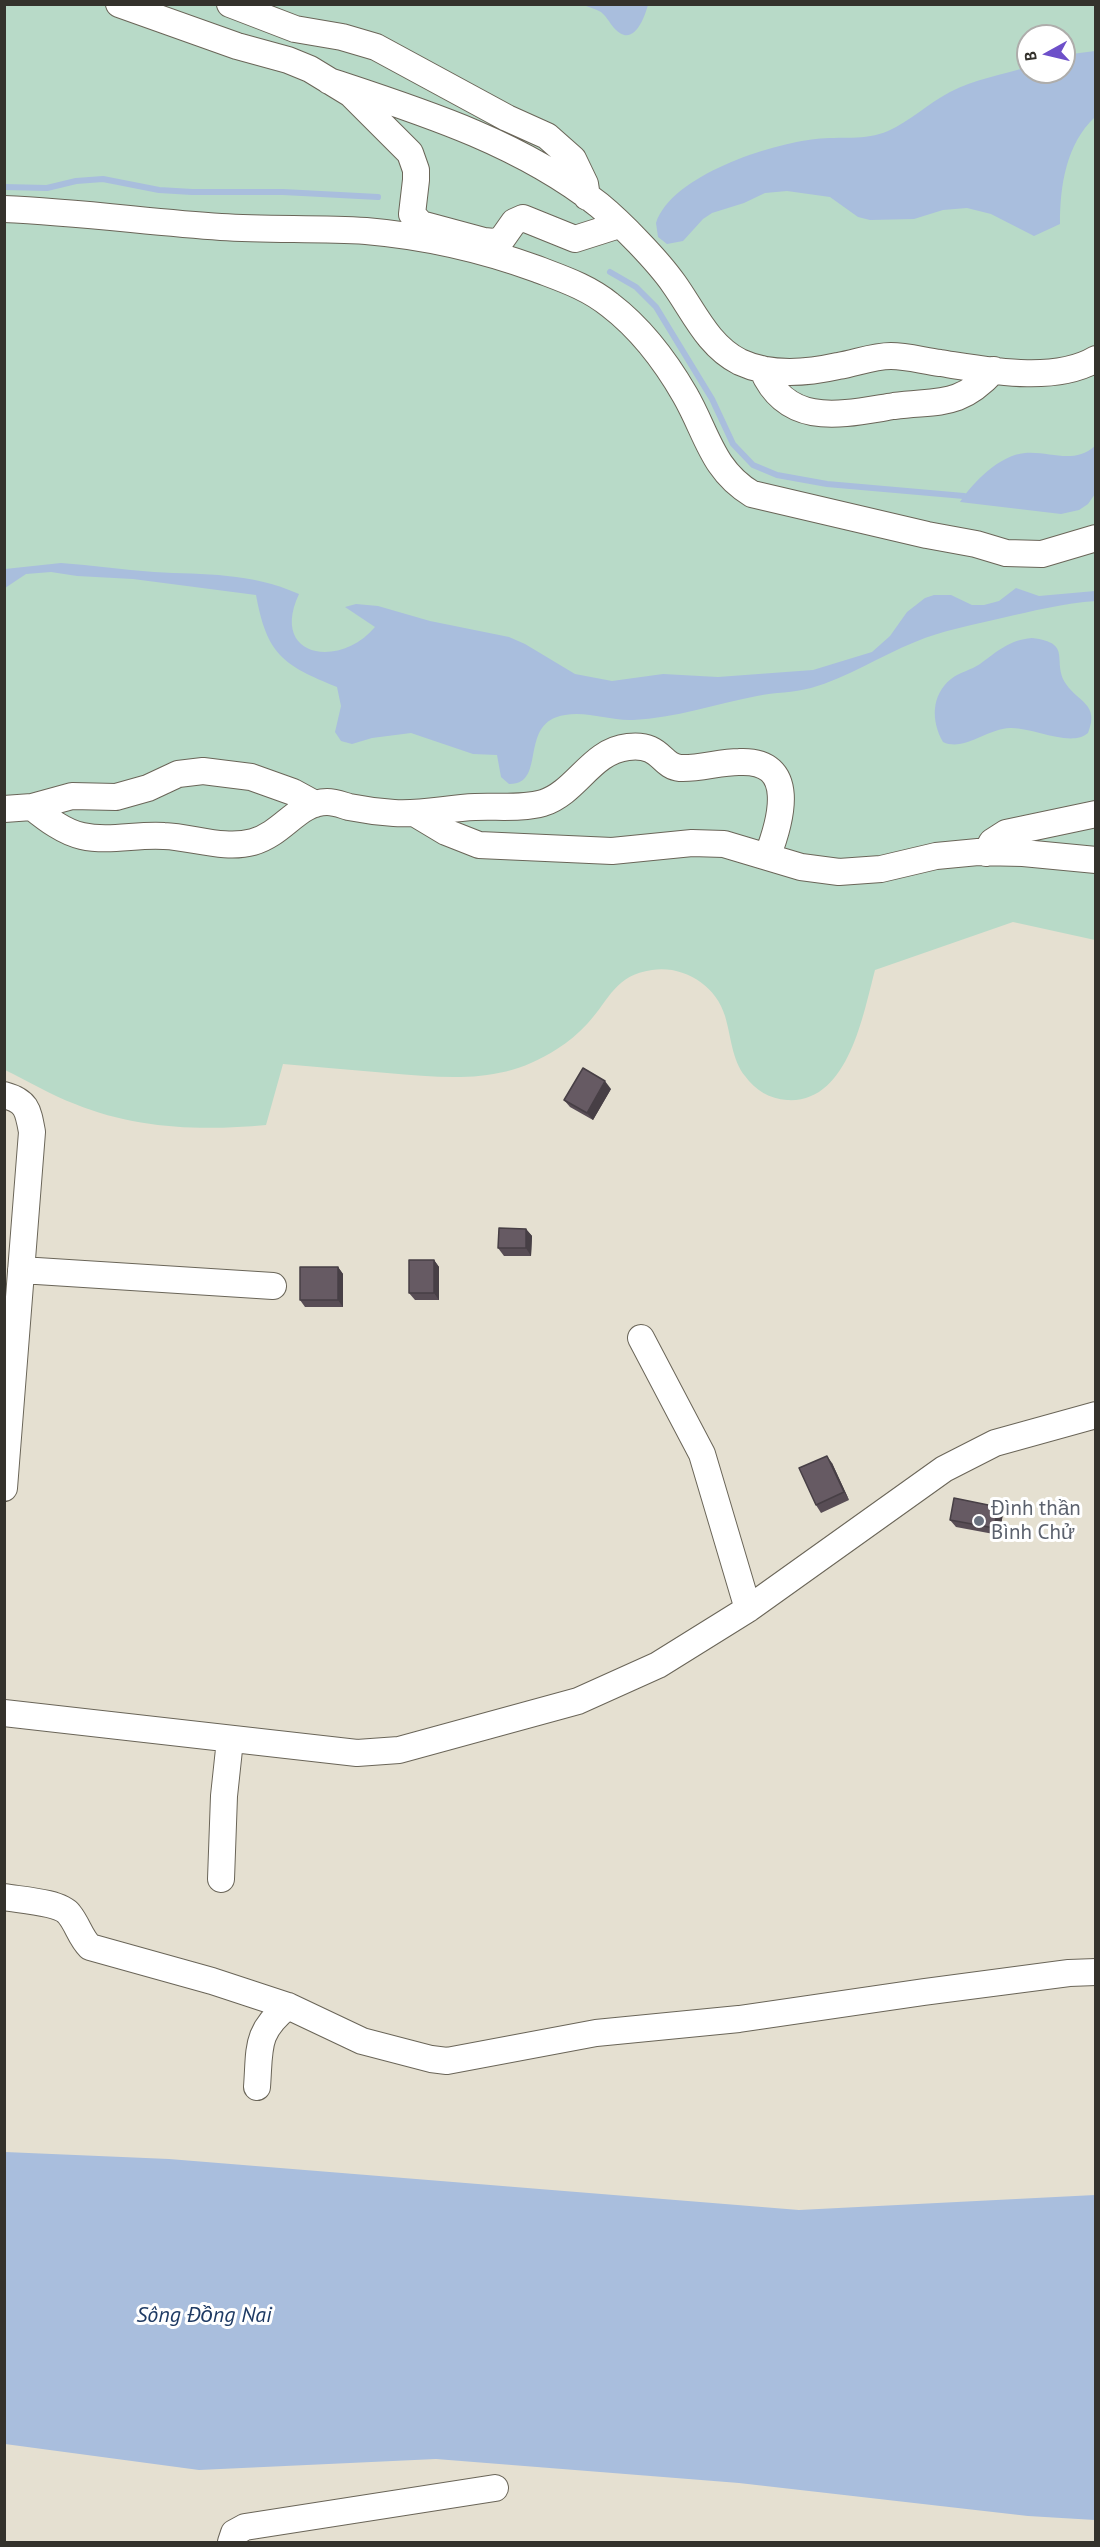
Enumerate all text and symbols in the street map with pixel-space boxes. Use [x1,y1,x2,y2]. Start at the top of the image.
north arrow [1016,24,1076,84]
text: B [1020,50,1041,62]
place label: Đình thần Bình Chử [991,1496,1081,1546]
marker: Đình thần Bình Chử [972,1514,986,1528]
water label: Sông Đồng Nai [136,2303,272,2329]

